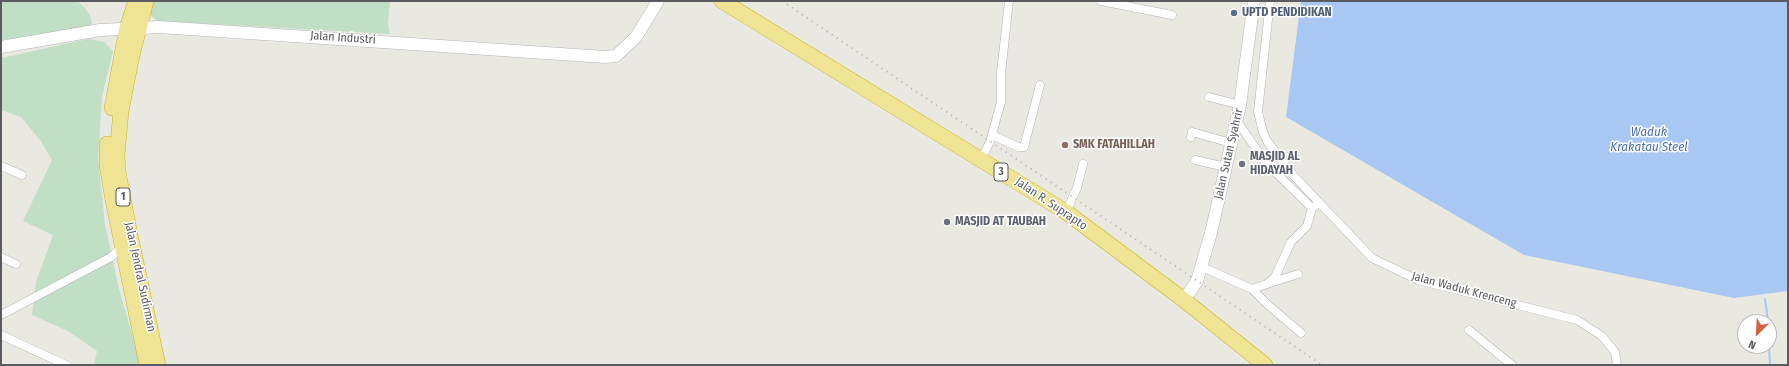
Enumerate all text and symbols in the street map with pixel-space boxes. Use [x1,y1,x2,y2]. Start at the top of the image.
place label: UPTD PENDIDIKAN [1242,6,1332,20]
marker: UPTD PENDIDIKAN [1229,8,1239,18]
street label: Jalan Industri [310,29,376,47]
street label: Jalan Sutan Syahrir [1212,107,1246,201]
water label: Waduk Krakatau Steel [1610,124,1688,155]
place label: SMK FATAHILLAH [1073,138,1155,152]
marker: SMK FATAHILLAH [1060,140,1070,150]
place label: MASJID AL HIDAYAH [1250,150,1300,178]
marker: MASJID AL HIDAYAH [1237,159,1247,169]
road number: 3 [994,163,1008,181]
street label: Jalan R. Suprapto [1012,175,1090,233]
road number: 1 [116,188,130,206]
place label: MASJID AT TAUBAH [955,215,1046,229]
marker: MASJID AT TAUBAH [942,217,952,227]
street label: Jalan Jendral Sudirman [121,221,159,333]
street label: Jalan Waduk Krenceng [1410,269,1518,311]
north arrow [1737,314,1777,354]
text: N [1747,337,1758,352]

